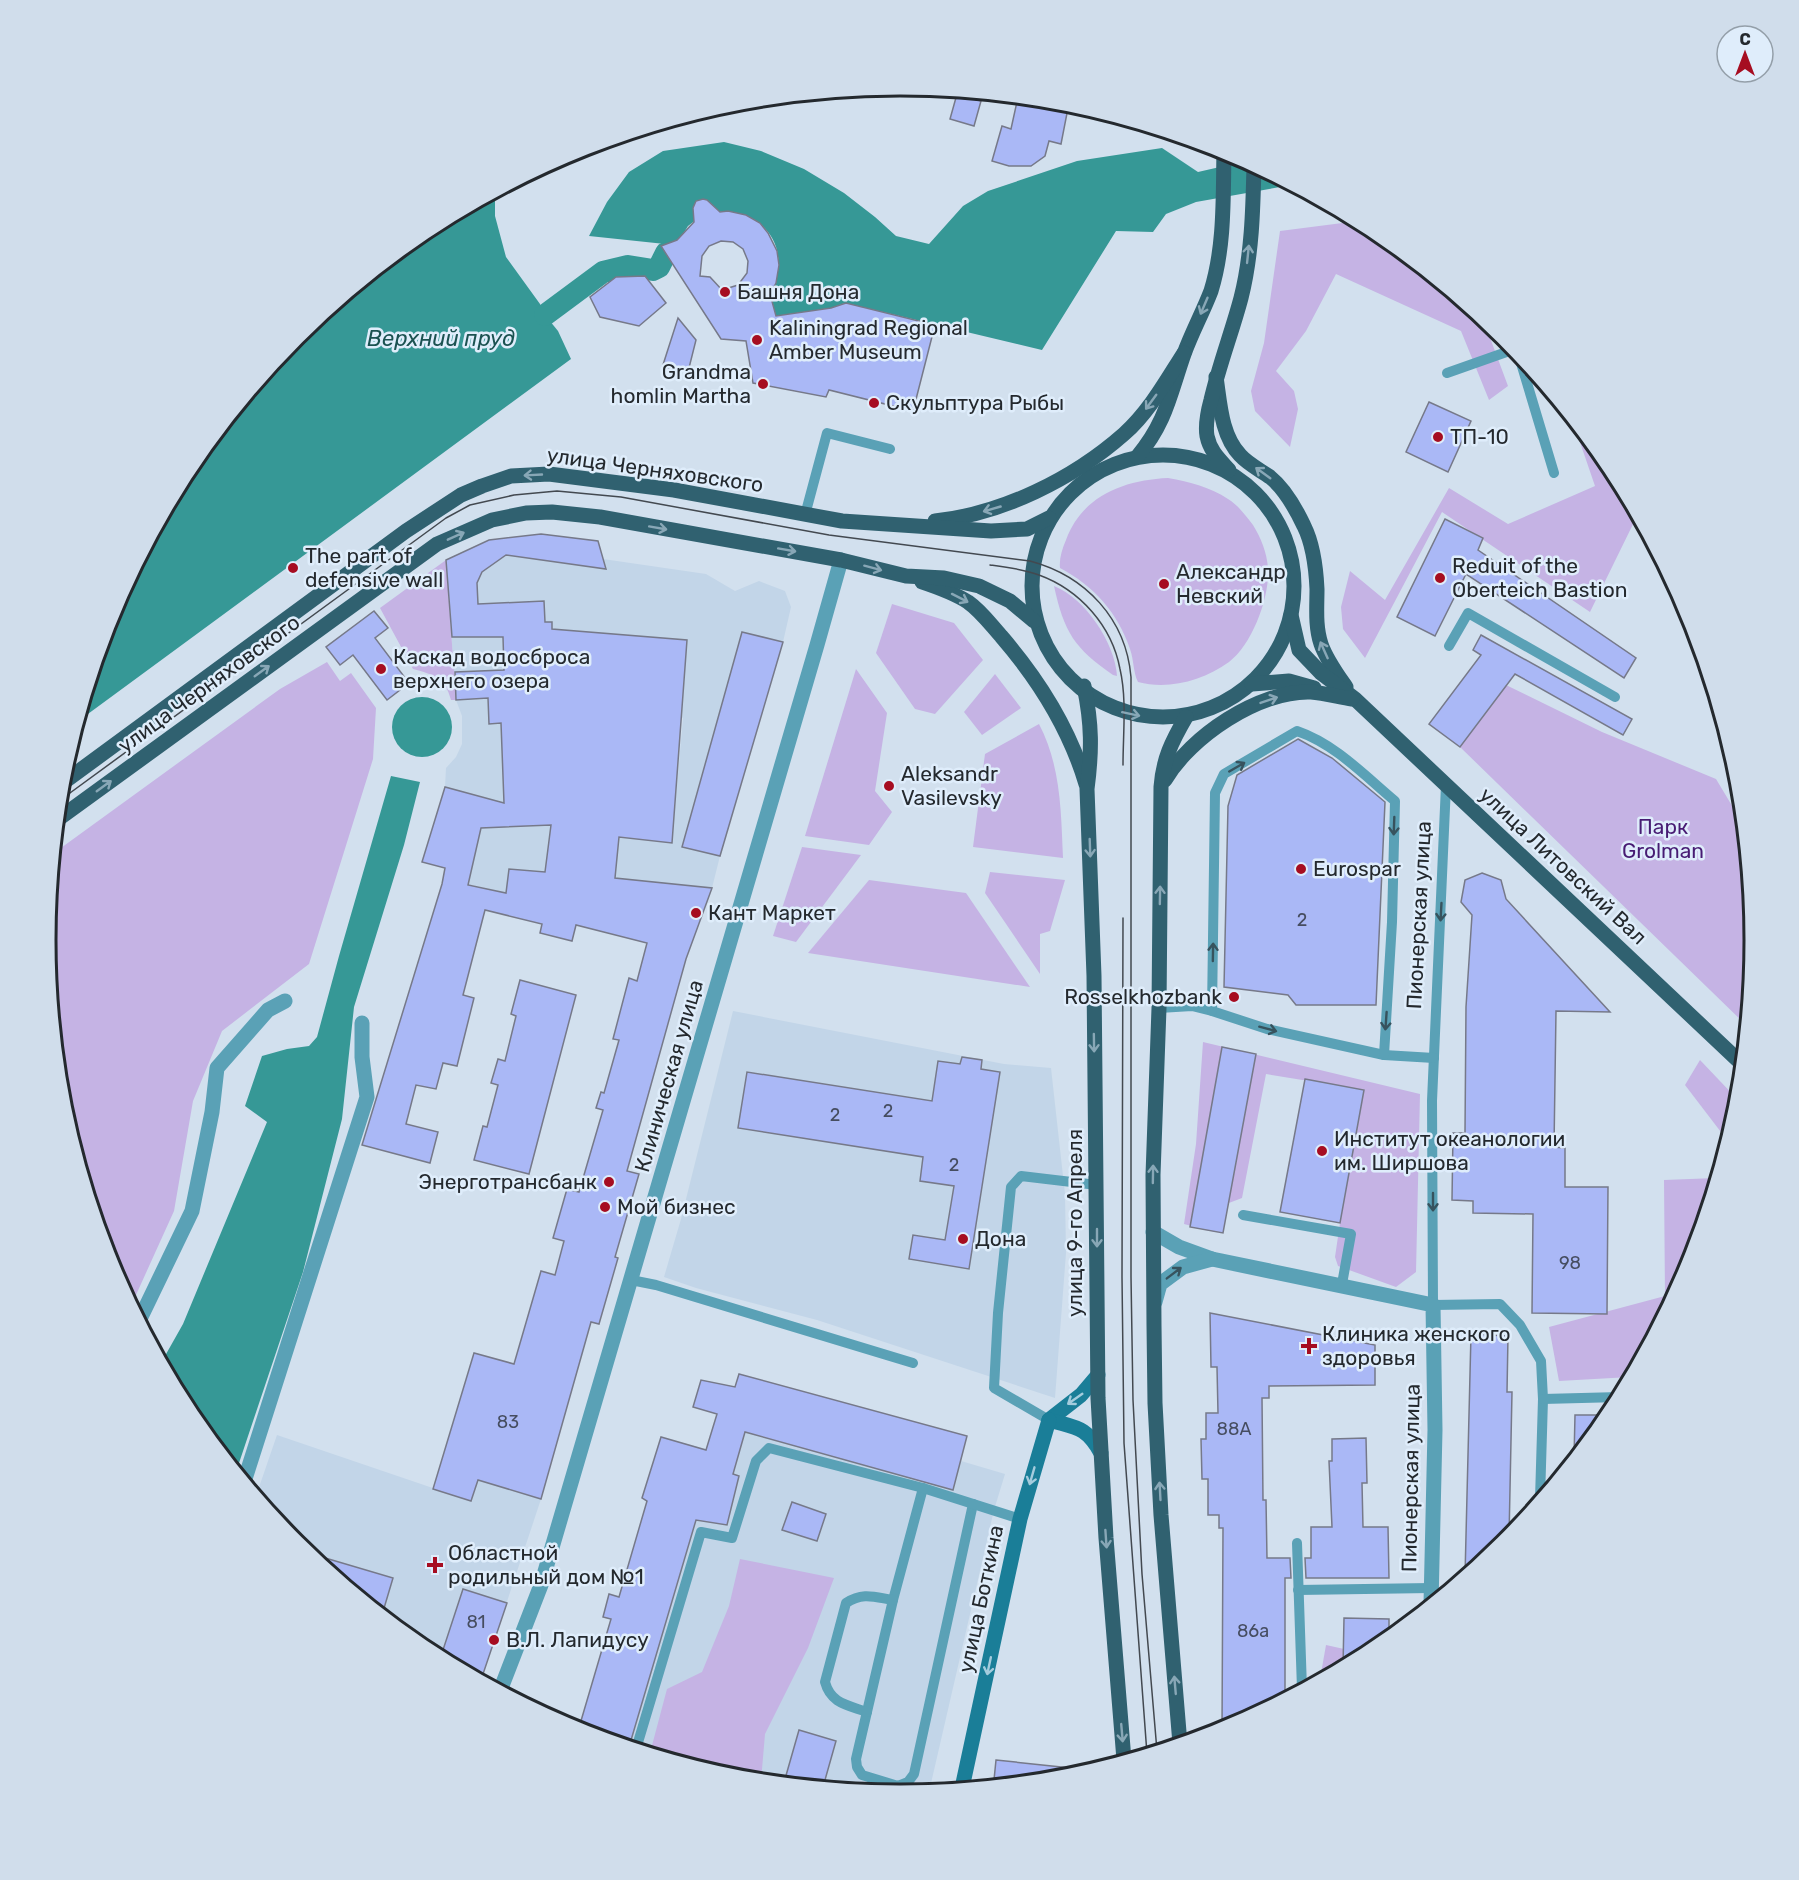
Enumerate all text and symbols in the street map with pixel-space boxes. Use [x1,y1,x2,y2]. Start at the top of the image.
north arrow [1715,24,1775,84]
text: С [1739,30,1751,49]
one-way arrow [1243,244,1254,264]
place label: Башня Дона [737,279,859,304]
marker: Башня Дона [718,285,732,299]
one-way arrow [1198,296,1209,315]
place label: Kaliningrad Regional Amber Museum [769,315,968,364]
water label: Верхний пруд [367,325,515,352]
marker: Kaliningrad Regional Amber Museum [750,333,764,347]
place label: Grandma homlin Martha [611,359,751,408]
marker: Grandma homlin Martha [756,377,770,391]
place label: Скульптура Рыбы [886,390,1064,415]
one-way arrow [1145,393,1157,409]
marker: Скульптура Рыбы [867,396,881,410]
place label: ТП-10 [1450,424,1509,449]
marker: ТП-10 [1431,430,1445,444]
street label: улица Черняховского [545,442,765,497]
one-way arrow [1255,466,1271,479]
one-way arrow [523,470,543,481]
one-way arrow [983,504,1002,515]
one-way arrow [647,523,667,534]
one-way arrow [446,530,465,541]
place label: The part of defensive wall [305,543,443,592]
one-way arrow [777,545,796,556]
place label: Reduit of the Oberteich Bastion [1452,553,1627,602]
place label: Александр Невский [1176,559,1286,608]
marker: The part of defensive wall [286,561,300,575]
one-way arrow [863,562,882,574]
marker: Reduit of the Oberteich Bastion [1433,571,1447,585]
marker: Александр Невский [1157,577,1171,591]
one-way arrow [950,593,968,604]
street label: улица Черняховского [113,609,304,758]
one-way arrow [1318,641,1330,659]
place label: Каскад водосброса верхнего озера [393,644,590,693]
marker: Каскад водосброса верхнего озера [374,662,388,676]
one-way arrow [254,665,270,678]
one-way arrow [1259,694,1278,705]
one-way arrow [1121,709,1140,720]
one-way arrow [1228,760,1245,772]
place label: Aleksandr Vasilevsky [901,761,1002,810]
marker: Aleksandr Vasilevsky [882,779,896,793]
one-way arrow [96,780,112,792]
street label: улица Литовский Вал [1475,782,1652,949]
park label: Парк Grolman [1622,814,1704,863]
one-way arrow [1389,816,1400,836]
street label: Пионерская улица [1401,820,1436,1010]
one-way arrow [1084,837,1095,857]
place label: Eurospar [1313,856,1401,881]
marker: Eurospar [1294,862,1308,876]
one-way arrow [1154,885,1166,905]
place label: Кант Маркет [708,900,836,925]
one-way arrow [1435,902,1446,922]
marker: Кант Маркет [689,906,703,920]
house number: 2 [1297,909,1307,931]
one-way arrow [1207,943,1219,963]
street label: Клиническая улица [629,977,708,1175]
place label: Rosselkhozbank [1064,984,1222,1009]
marker: Rosselkhozbank [1227,990,1241,1004]
one-way arrow [1380,1010,1391,1030]
one-way arrow [1258,1024,1277,1035]
one-way arrow [1089,1032,1100,1052]
house number: 2 [883,1100,893,1122]
house number: 2 [830,1104,840,1126]
place label: Институт океанологии им. Ширшова [1334,1126,1565,1175]
street label: улица 9-го Апреля [1062,1129,1087,1317]
marker: Институт океанологии им. Ширшова [1315,1144,1329,1158]
house number: 2 [949,1154,959,1176]
one-way arrow [1148,1164,1159,1184]
place label: Энерготрансбанк [419,1169,597,1194]
marker: Энерготрансбанк [602,1175,616,1189]
one-way arrow [1427,1191,1439,1211]
place label: Мой бизнес [617,1194,736,1219]
marker: Мой бизнес [598,1200,612,1214]
place label: Дона [975,1226,1026,1251]
one-way arrow [1091,1227,1103,1247]
marker: Дона [956,1232,970,1246]
house number: 98 [1559,1252,1581,1274]
one-way arrow [1166,1267,1182,1280]
place label: Клиника женского здоровья [1322,1321,1511,1370]
marker: Клиника женского здоровья [1300,1337,1318,1355]
street label: Пионерская улица [1396,1384,1425,1572]
one-way arrow [1067,1393,1083,1405]
house number: 83 [497,1411,519,1433]
house number: 88А [1217,1418,1251,1440]
one-way arrow [1026,1466,1037,1485]
one-way arrow [1154,1481,1165,1501]
street label: улица Боткина [953,1523,1008,1675]
one-way arrow [1101,1528,1112,1548]
place label: Областной родильный дом №1 [448,1540,644,1589]
marker: Областной родильный дом №1 [426,1556,444,1574]
house number: 81 [466,1611,486,1633]
house number: 86а [1237,1620,1269,1642]
place label: В.Л. Лапидусу [506,1627,649,1652]
marker: В.Л. Лапидусу [487,1633,501,1647]
one-way arrow [982,1656,994,1675]
one-way arrow [1169,1676,1180,1696]
one-way arrow [1117,1723,1128,1742]

